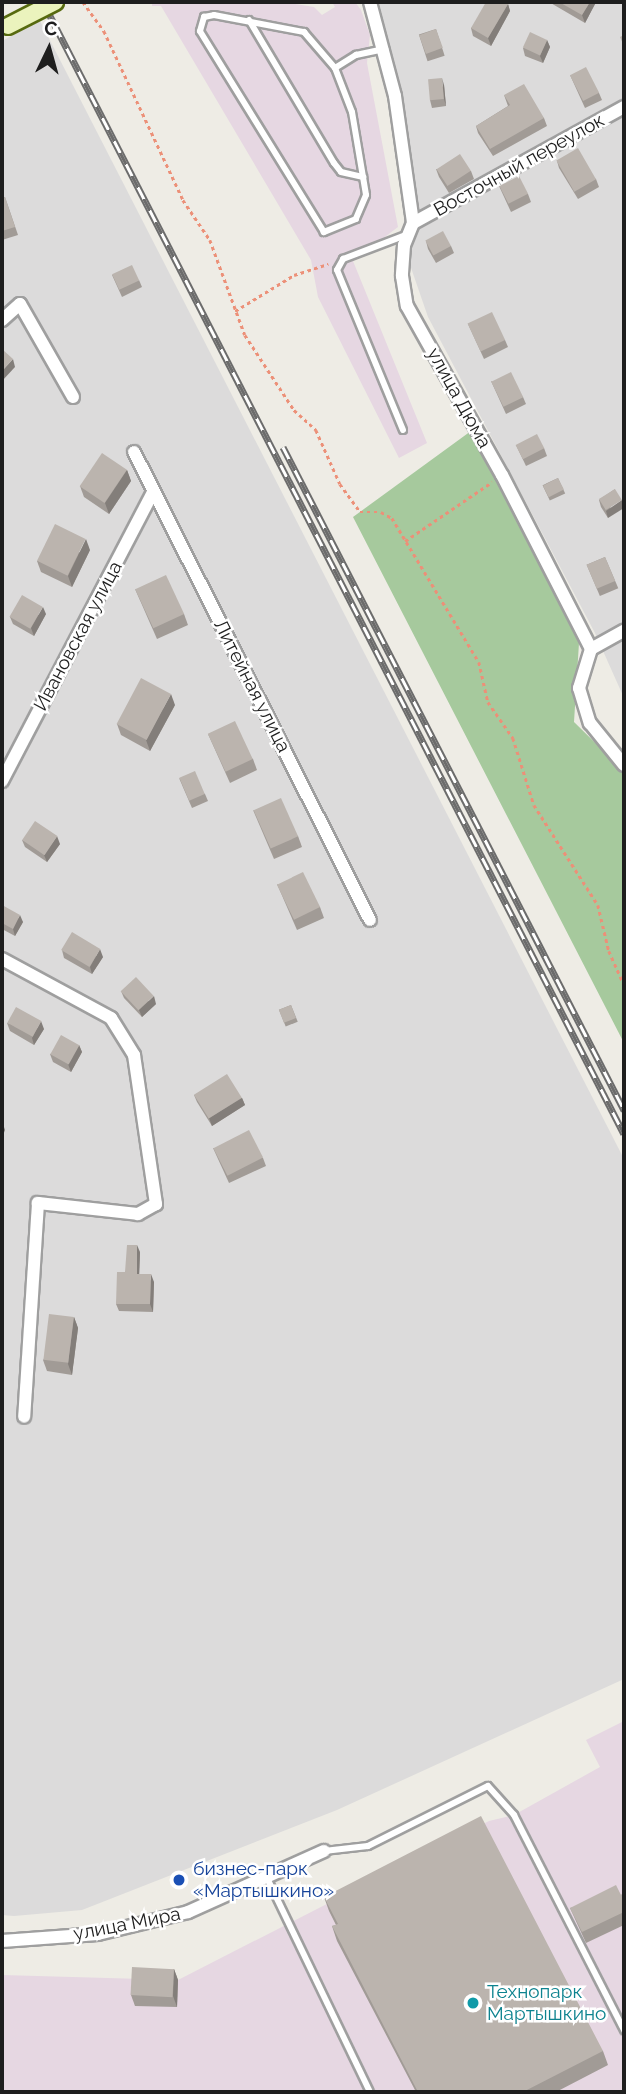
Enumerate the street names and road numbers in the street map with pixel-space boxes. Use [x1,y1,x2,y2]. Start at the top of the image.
street label: Восточный переулок [430,109,608,221]
street label: улица Дюма [422,344,496,452]
street label: Ивановская улица [29,557,127,715]
street label: Литейная улица [209,616,295,756]
street label: улица Мира [72,1902,182,1946]

